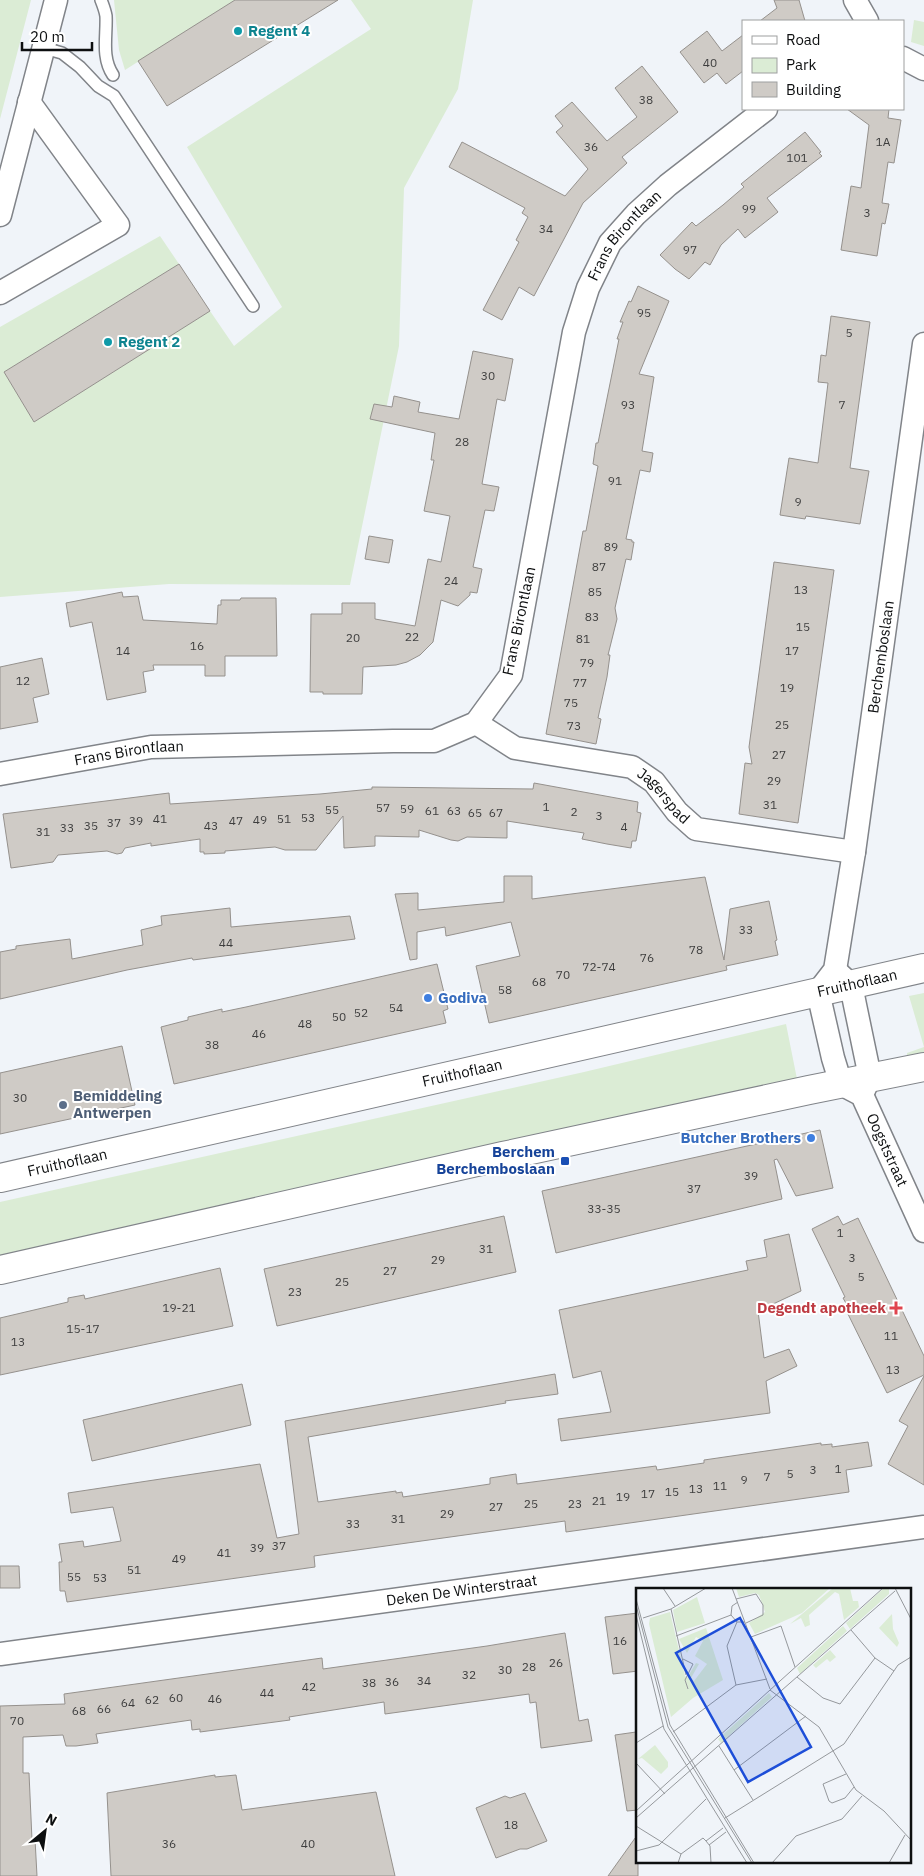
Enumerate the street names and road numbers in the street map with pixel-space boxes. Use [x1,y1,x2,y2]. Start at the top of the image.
street label: Frans Birontlaan [583,186,665,284]
street label: Frans Birontlaan [498,565,539,677]
street label: Berchemboslaan [863,599,898,715]
street label: Frans Birontlaan [73,736,184,770]
street label: Jagerspad [634,763,694,828]
street label: Fruithoflaan [815,964,899,1001]
street label: Fruithoflaan [420,1054,504,1091]
street label: Oogststraat [863,1110,912,1189]
street label: Fruithoflaan [25,1144,109,1181]
street label: Deken De Winterstraat [385,1570,538,1610]

